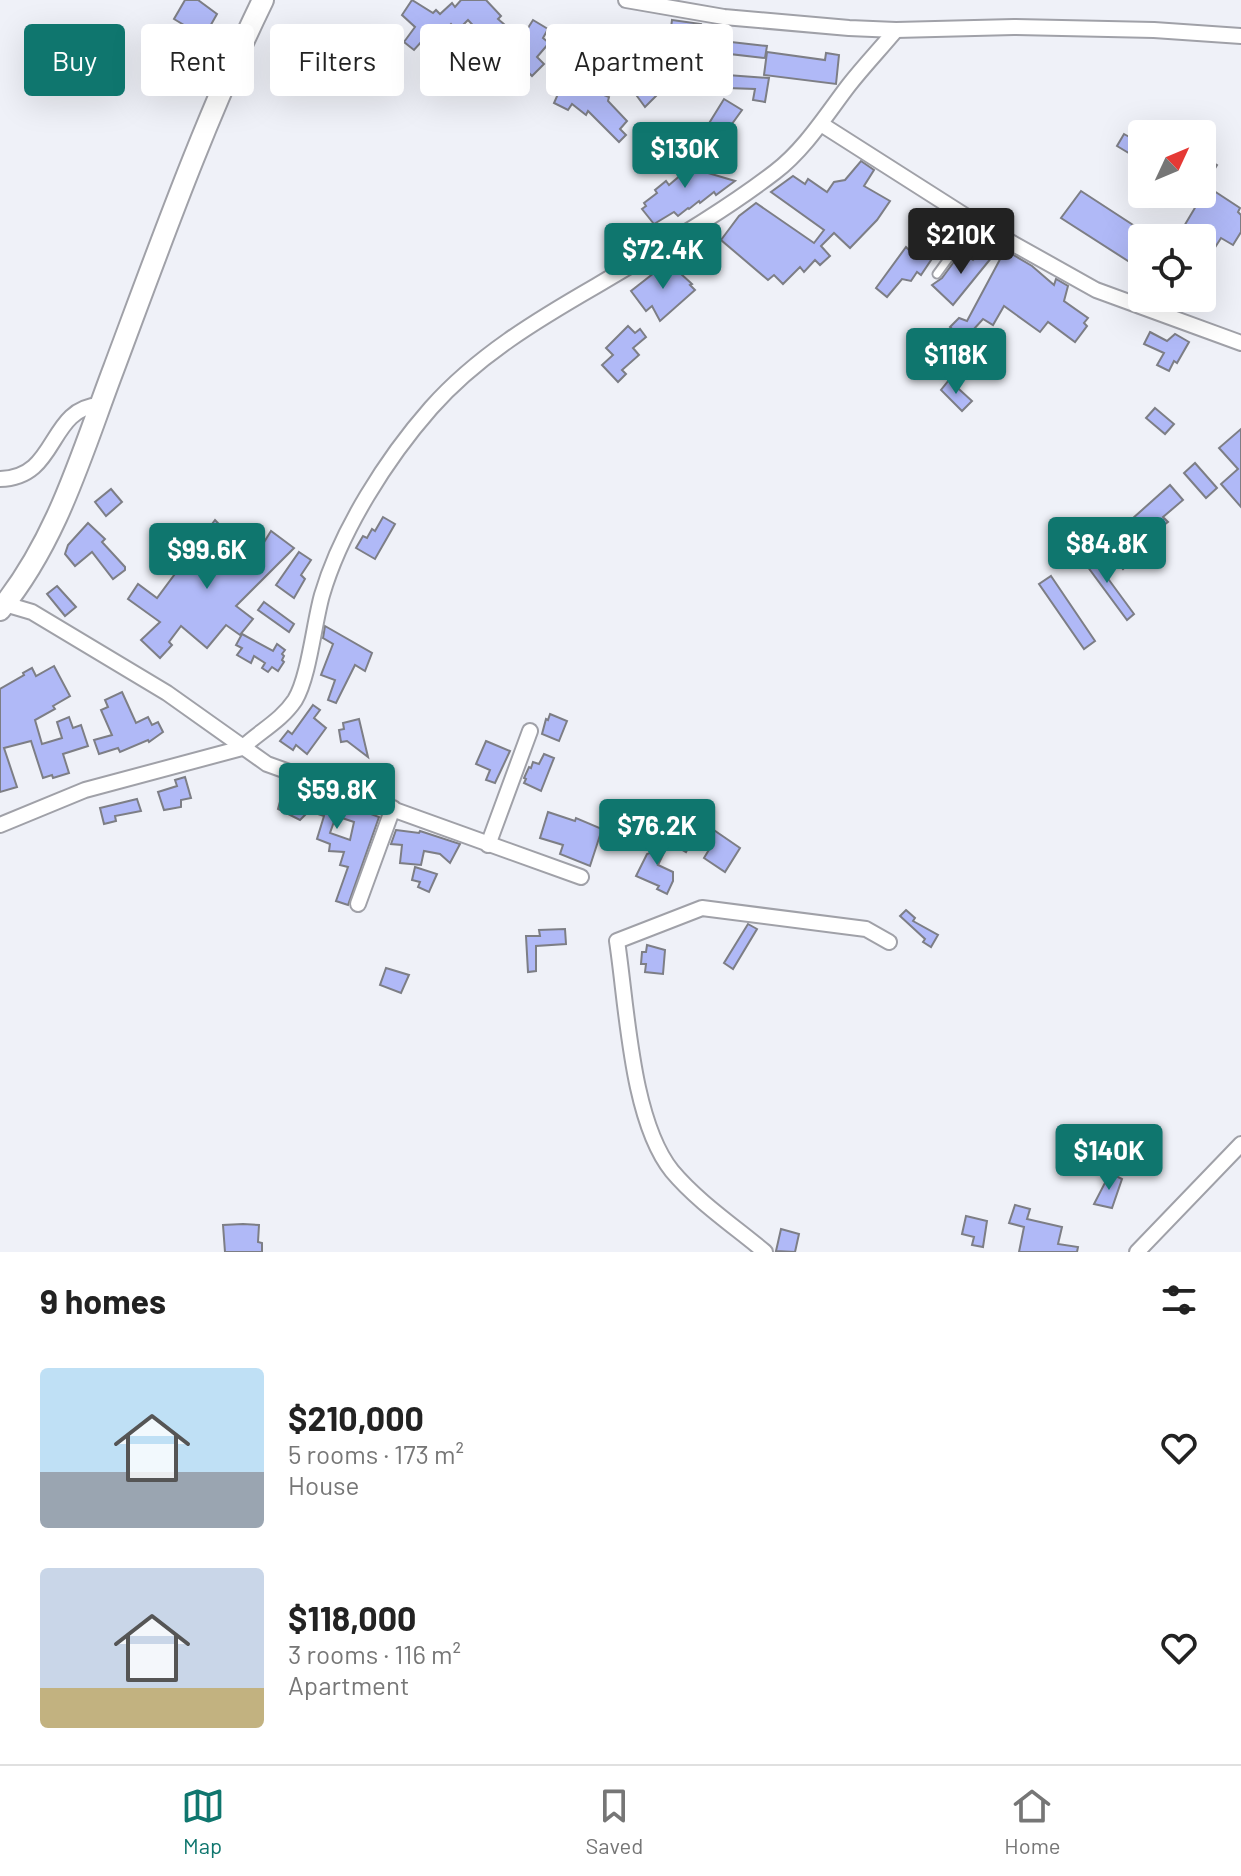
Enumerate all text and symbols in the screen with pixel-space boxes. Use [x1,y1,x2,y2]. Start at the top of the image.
chip: Buy [24,24,125,96]
chip: Rent [141,24,254,96]
chip: Filters [270,24,404,96]
chip: New [420,24,530,96]
chip: Apartment [546,24,733,96]
north arrow [1128,120,1216,208]
map controls [1128,120,1216,312]
pin: $130K [629,122,741,190]
text: $130K [650,132,720,163]
pin: $210K [905,208,1017,276]
text: $210K [926,218,996,249]
pin: $72.4K [598,223,728,291]
button: locate [1128,224,1216,312]
text: $72.4K [622,233,704,264]
pin: $118K [900,328,1012,396]
text: $118K [924,338,988,369]
pin: $84.8K [1042,517,1172,585]
pin: $99.6K [142,523,272,591]
text: $84.8K [1066,527,1148,558]
text: $99.6K [167,533,247,564]
pin: $59.8K [272,763,402,831]
text: $59.8K [297,773,377,804]
pin: $76.2K [592,799,722,867]
text: $76.2K [617,809,697,840]
pin: $140K [1053,1124,1165,1192]
text: $140K [1074,1134,1144,1165]
icon: filters [1157,1278,1201,1322]
text: 9 homes [40,1280,166,1321]
text: $210,000 [288,1397,424,1438]
icon: home [104,1400,200,1496]
icon: heart [1157,1426,1201,1470]
text: 5 rooms · 173 m² [288,1438,464,1469]
text: House [288,1469,359,1500]
text: $118,000 [288,1597,416,1638]
icon: home [104,1600,200,1696]
icon: heart [1157,1626,1201,1670]
text: 3 rooms · 116 m² [288,1638,461,1669]
text: Apartment [288,1669,409,1700]
tab: Map [181,1784,225,1858]
tab: Saved [586,1784,643,1858]
tab: Home [1004,1784,1060,1858]

